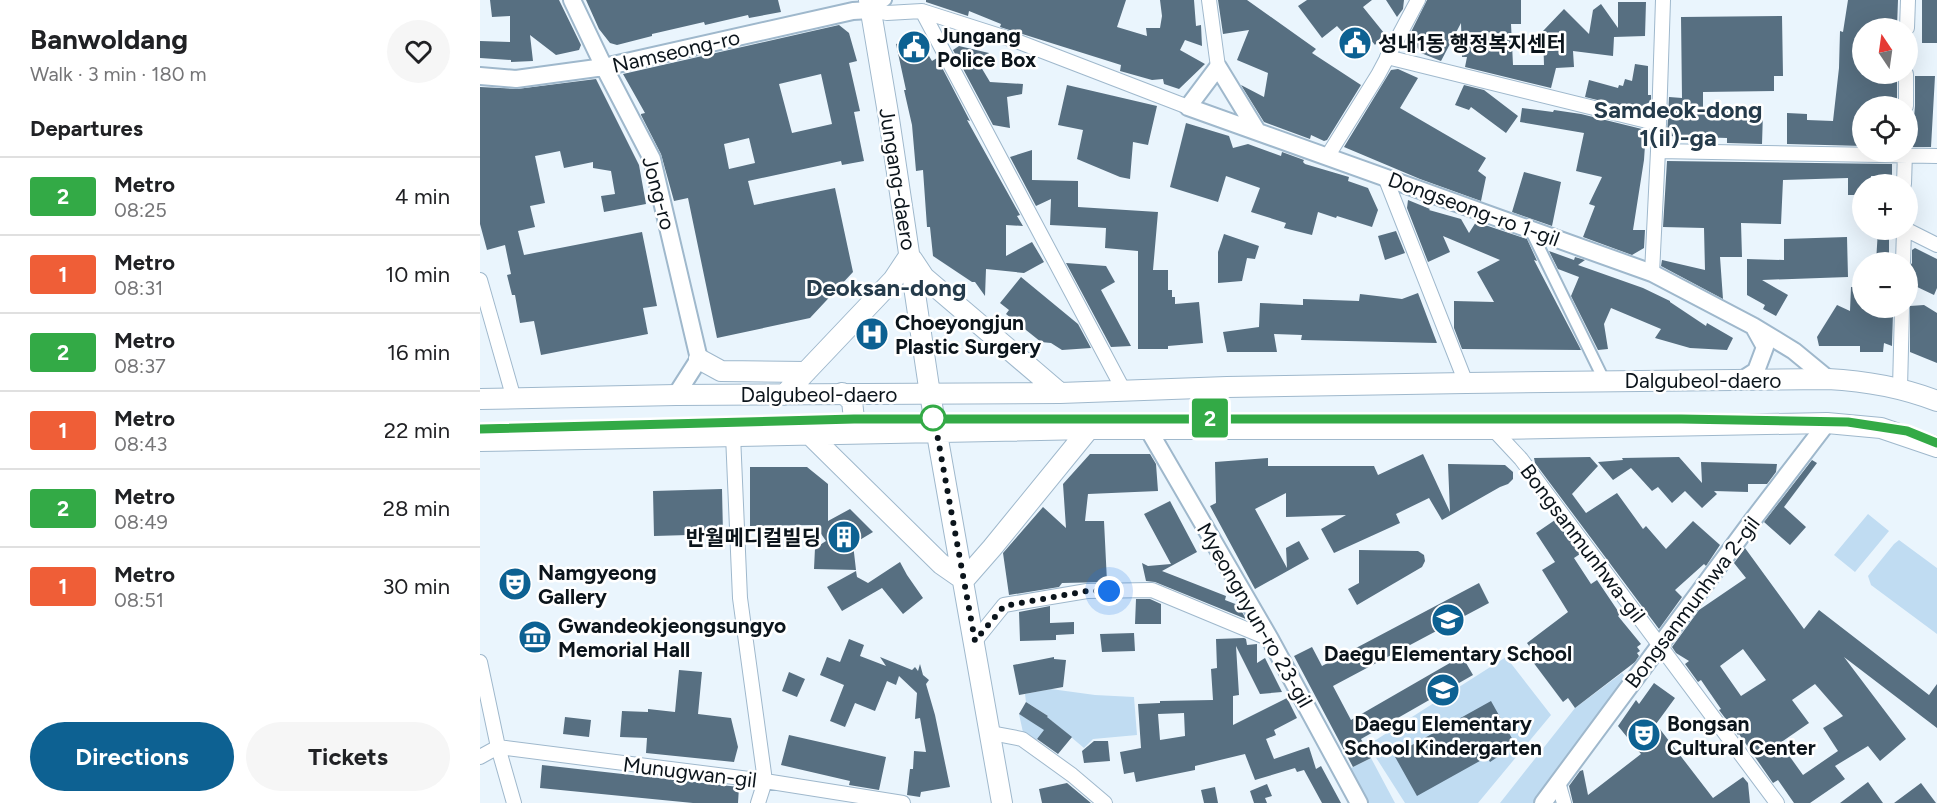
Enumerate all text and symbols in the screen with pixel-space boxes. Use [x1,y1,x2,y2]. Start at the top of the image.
north arrow [1852,18,1918,84]
map controls [1852,18,1918,318]
button: heart [387,20,450,83]
text: Banwoldang [30,22,188,56]
place label: Jungang Police Box [937,23,1037,72]
street label: Namseong-ro [610,24,742,78]
public building icon: 성내1동 행정복지센터 [1337,25,1373,61]
public building icon: Jungang Police Box [896,29,932,65]
place label: 성내1동 행정복지센터 [1378,31,1566,56]
text: Walk · 3 min · 180 m [30,62,207,86]
district label: Samdeok-dong 1(il)-ga [1594,95,1762,152]
button: locate [1852,96,1918,162]
street label: Jungang-daero [874,106,922,252]
text: Departures [30,115,143,142]
street label: Jong-ro [637,154,681,232]
street label: Dongseong-ro 1-gil [1385,166,1563,252]
text: Metro [114,171,175,198]
button: + [1852,174,1918,240]
text: 4 min [395,183,450,210]
text: 2 [57,184,69,209]
text: 08:25 [114,198,167,222]
text: Metro [114,249,175,276]
button: − [1852,252,1918,318]
text: 10 min [385,261,450,288]
text: 1 [59,262,67,287]
district label: Deoksan-dong [806,273,966,302]
text: 08:31 [114,276,163,300]
place label: Choeyongjun Plastic Surgery [895,310,1042,359]
hospital icon: Choeyongjun Plastic Surgery [854,316,890,352]
text: Metro [114,327,175,354]
text: 16 min [387,339,450,366]
text: 2 [57,340,69,365]
text: 08:37 [114,354,166,378]
street label: Dalgubeol-daero [1625,368,1781,393]
street label: Dalgubeol-daero [741,382,897,407]
line badge: 2 [1190,398,1230,438]
text: Metro [114,405,175,432]
unlabelled marker [920,405,946,431]
text: 2 [1204,406,1216,431]
text: 22 min [384,417,450,444]
text: 1 [59,418,67,443]
text: 08:43 [114,432,167,456]
street label: Bongsanmunhwa-gil [1515,459,1651,627]
text: Metro [114,483,175,510]
text: 28 min [383,495,450,522]
text: 2 [57,496,69,521]
text: 08:49 [114,510,168,534]
street label: Bongsanmunhwa 2-gil [1619,511,1765,693]
street label: Myeongnyun-ro 23-gil [1192,518,1318,712]
building icon: 반월메디컬빌딩 [826,519,862,555]
place label: 반월메디컬빌딩 [686,525,821,550]
place label: Namgyeong Gallery [538,560,657,609]
text: Metro [114,561,175,588]
theatre icon: Namgyeong Gallery [497,566,533,602]
text: 30 min [382,573,450,600]
text: 1 [59,574,67,599]
your location [1094,576,1124,606]
text: 08:51 [114,588,164,612]
school or university icon: Daegu Elementary School [1430,602,1466,638]
place label: Gwandeokjeongsungyo Memorial Hall [558,613,786,662]
museum icon: Gwandeokjeongsungyo Memorial Hall [517,619,553,655]
place label: Daegu Elementary School [1324,641,1572,666]
school or university icon: Daegu Elementary School Kindergarten [1425,672,1461,708]
place label: Daegu Elementary School Kindergarten [1344,711,1542,760]
place label: Bongsan Cultural Center [1667,711,1816,760]
theatre icon: Bongsan Cultural Center [1626,717,1662,753]
button: Directions [30,722,234,791]
button: Tickets [246,722,450,791]
street label: Munugwan-gil [622,751,758,793]

